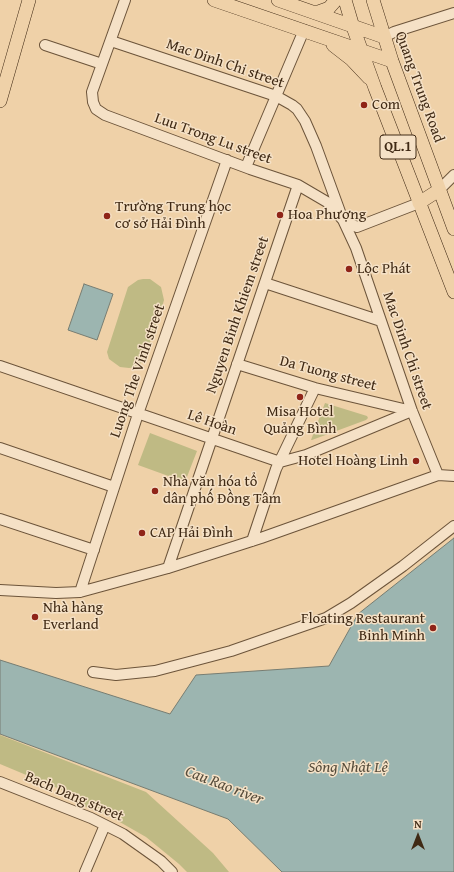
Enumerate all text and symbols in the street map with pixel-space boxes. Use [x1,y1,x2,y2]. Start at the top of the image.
street label: Quang Trung Road [391,29,447,145]
street label: Mac Dinh Chi street [164,35,286,93]
place label: Com [372,96,400,114]
marker: Com [359,100,369,110]
street label: Luu Trong Lu street [152,109,274,169]
road number: QL.1 [380,135,416,159]
place label: Trường Trung học cơ sở Hải Đình [115,198,231,233]
place label: Hoa Phượng [288,206,366,224]
marker: Hoa Phượng [275,210,285,220]
marker: Trường Trung học cơ sở Hải Đình [102,211,112,221]
street label: Nguyen Binh Khiem street [203,234,273,396]
place label: Lộc Phát [357,260,411,278]
marker: Lộc Phát [344,264,354,274]
street label: Mac Dinh Chi street [378,290,436,412]
street label: Luong The Vinh street [107,302,169,440]
street label: Da Tuong street [278,352,378,396]
marker: Misa Hotel Quảng Bình [295,392,305,402]
place label: Misa Hotel Quảng Bình [263,403,337,438]
street label: Lê Hoàn [185,406,239,440]
place label: Hotel Hoàng Linh [298,452,408,470]
marker: Hotel Hoàng Linh [411,456,421,466]
place label: Nhà văn hóa tổ dân phố Đồng Tâm [163,473,281,508]
marker: Nhà văn hóa tổ dân phố Đồng Tâm [150,486,160,496]
place label: CAP Hải Đình [150,524,233,542]
marker: CAP Hải Đình [137,528,147,538]
place label: Nhà hàng Everland [43,599,103,634]
place label: Floating Restaurant Binh Minh [301,610,425,645]
marker: Nhà hàng Everland [30,612,40,622]
marker: Floating Restaurant Binh Minh [428,623,438,633]
water label: Sông Nhật Lệ [308,758,388,778]
water label: Cau Rao river [182,762,266,810]
street label: Bach Dang street [22,768,126,826]
north arrow [398,816,438,856]
text: N [414,816,422,832]

